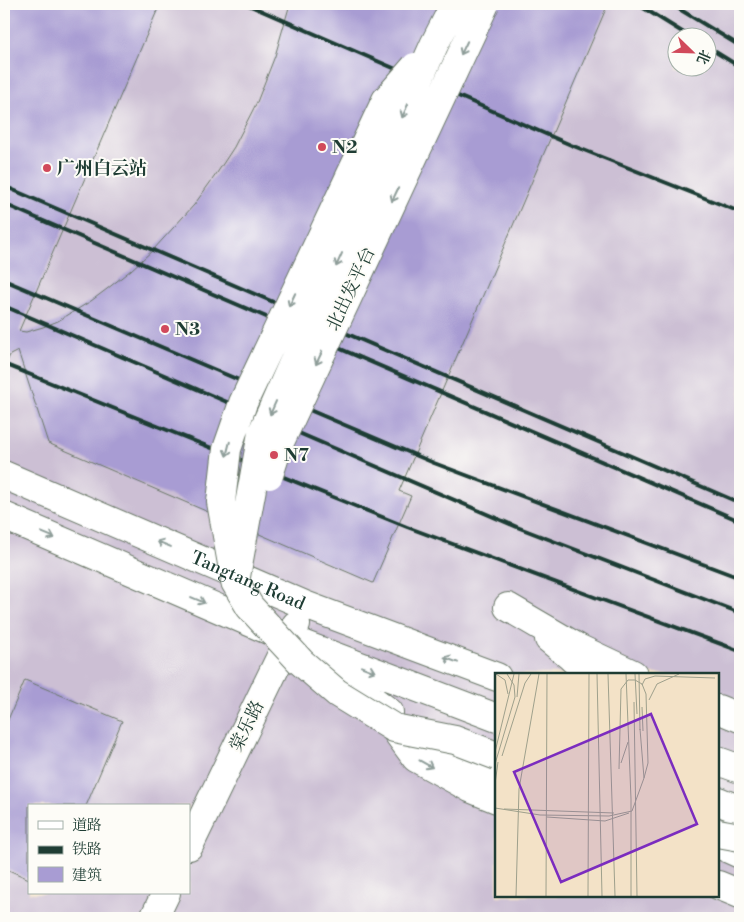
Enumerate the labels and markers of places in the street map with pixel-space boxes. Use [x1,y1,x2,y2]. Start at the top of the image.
place label: N2 [332,136,358,159]
marker: N2 [316,141,328,153]
place label: 广州白云站 [57,157,147,180]
marker: 广州白云站 [41,162,53,174]
place label: N3 [175,318,200,341]
marker: N3 [159,323,171,335]
place label: N7 [284,444,309,467]
marker: N7 [268,449,280,461]

